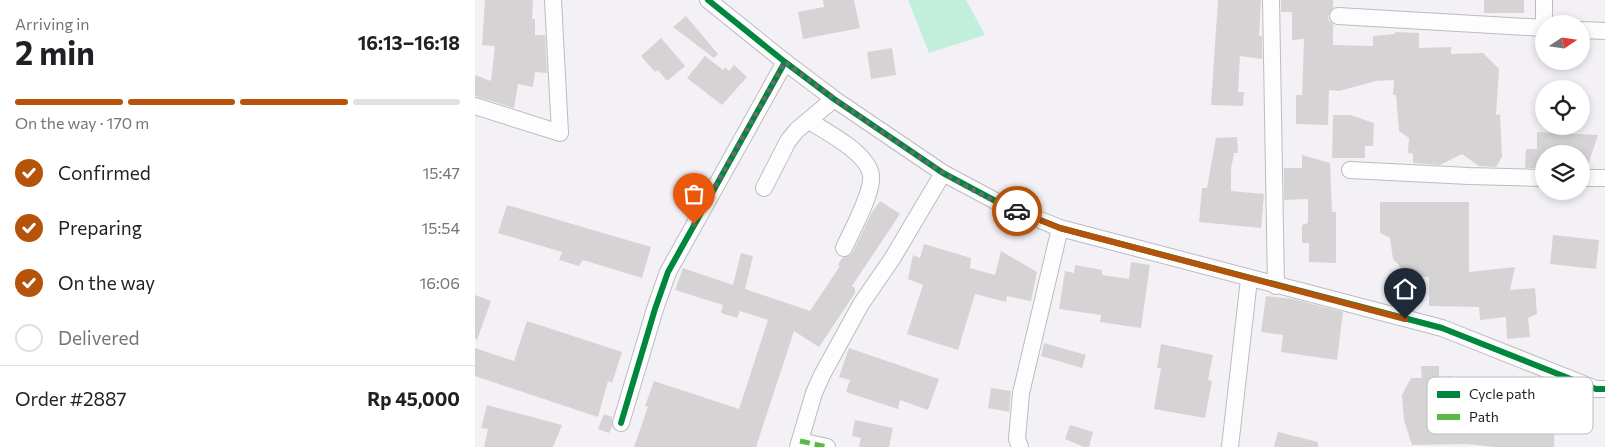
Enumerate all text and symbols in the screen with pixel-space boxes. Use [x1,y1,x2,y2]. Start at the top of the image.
text: Arriving in [15,14,89,33]
north arrow [1535,15,1590,70]
map controls [1535,15,1590,200]
text: 16:13–16:18 [358,31,460,54]
text: 2 min [15,32,95,72]
button: locate [1535,80,1590,135]
text: On the way · 170 m [15,113,149,132]
button: layers [1535,145,1590,200]
icon: check [15,159,43,187]
text: Confirmed [58,161,151,184]
text: 15:47 [422,163,460,182]
pin [673,173,715,224]
icon: bag [680,180,708,208]
courier [992,186,1042,236]
icon: car [1003,197,1031,225]
icon: check [15,214,43,242]
text: Preparing [58,216,142,239]
text: 15:54 [421,218,460,237]
pin [1384,268,1426,319]
icon: check [15,269,43,297]
text: On the way [58,271,155,294]
text: 16:06 [420,273,460,292]
icon: home [1391,275,1419,303]
text: Delivered [58,326,139,349]
legend [1427,377,1593,434]
text: Cycle path [1469,385,1535,402]
text: Order #2887 [15,387,127,410]
text: Rp 45,000 [367,387,460,410]
text: Path [1469,408,1499,425]

